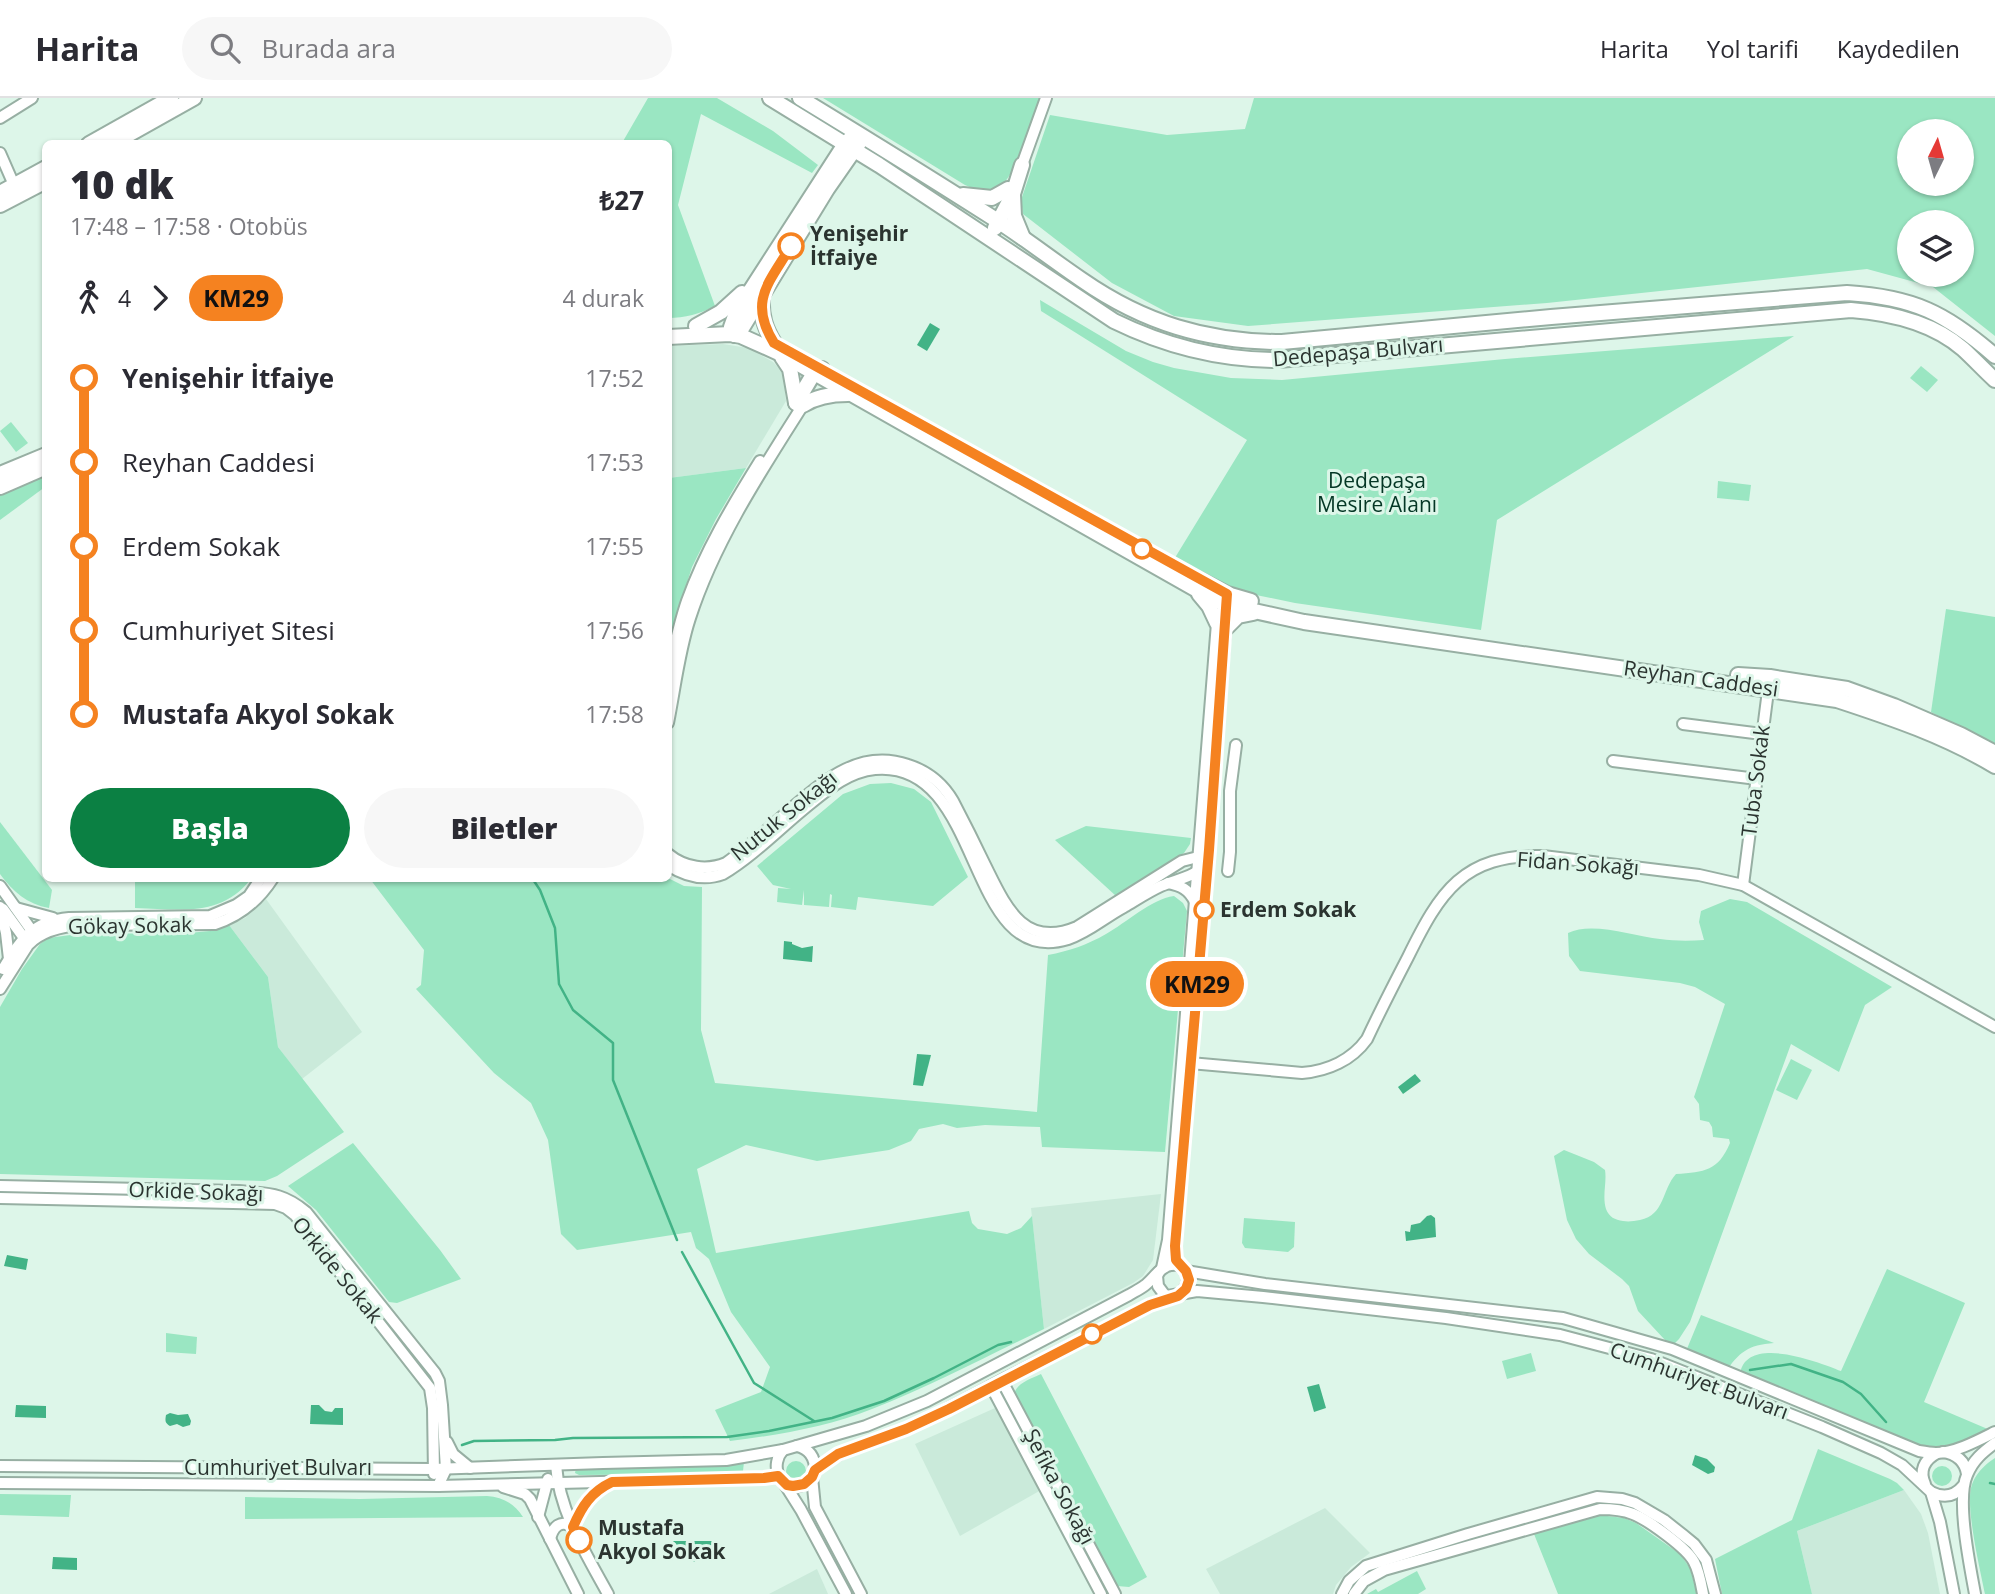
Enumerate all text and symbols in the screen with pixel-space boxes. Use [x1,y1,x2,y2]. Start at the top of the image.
search box [182,17,672,80]
text: Harita [35,26,140,71]
icon: search [206,29,244,67]
text: Burada ara [262,30,396,66]
text: Harita [1600,32,1669,65]
text: Yol tarifi [1707,32,1799,65]
text: Kaydedilen [1837,32,1960,65]
north arrow [1897,119,1974,196]
map controls [1897,119,1974,287]
text: 10 dk [70,158,174,210]
text: ₺27 [599,182,644,218]
text: 17:48 – 17:58 · Otobüs [70,210,308,242]
button: layers [1897,210,1974,287]
place label: Yenişehir İtfaiye [810,219,909,271]
marker: Yenişehir İtfaiye [778,233,804,259]
icon: walk [70,279,108,317]
icon: forward [141,279,179,317]
text: KM29 [203,281,269,314]
text: 4 [118,282,131,314]
text: 4 durak [562,282,644,314]
street label: Dedepaşa Bulvarı [1271,330,1444,372]
text: Yenişehir İtfaiye [122,360,334,396]
text: 17:52 [585,362,644,394]
text: Reyhan Caddesi [122,444,315,480]
text: 17:53 [585,446,644,478]
park label: Dedepaşa Mesire Alanı [1317,466,1437,518]
text: Erdem Sokak [122,528,280,564]
text: 17:55 [585,530,644,562]
unlabelled marker [1132,539,1152,559]
text: Cumhuriyet Sitesi [122,612,335,648]
text: 17:56 [585,614,644,646]
street label: Reyhan Caddesi [1622,653,1780,703]
text: Mustafa Akyol Sokak [122,696,394,732]
text: 17:58 [585,698,644,730]
street label: Tuba Sokak [1734,723,1776,838]
street label: Nutuk Sokağı [724,764,842,867]
button: Başla [70,788,350,868]
button: Biletler [364,788,644,868]
street label: Fidan Sokağı [1516,845,1640,881]
place label: Erdem Sokak [1220,895,1357,923]
marker: Erdem Sokak [1194,900,1214,920]
street label: Gökay Sokak [68,910,192,940]
line badge: KM29 [1148,961,1246,1007]
text: KM29 [1164,967,1230,1000]
street label: Orkide Sokağı [128,1175,264,1207]
street label: Orkide Sokak [286,1210,389,1328]
unlabelled marker [1082,1324,1102,1344]
street label: Cumhuriyet Bulvarı [1606,1335,1793,1425]
street label: Şefika Sokağı [1018,1424,1102,1549]
street label: Cumhuriyet Bulvarı [184,1453,372,1481]
place label: Mustafa Akyol Sokak [598,1513,727,1565]
marker: Mustafa Akyol Sokak [566,1527,592,1553]

